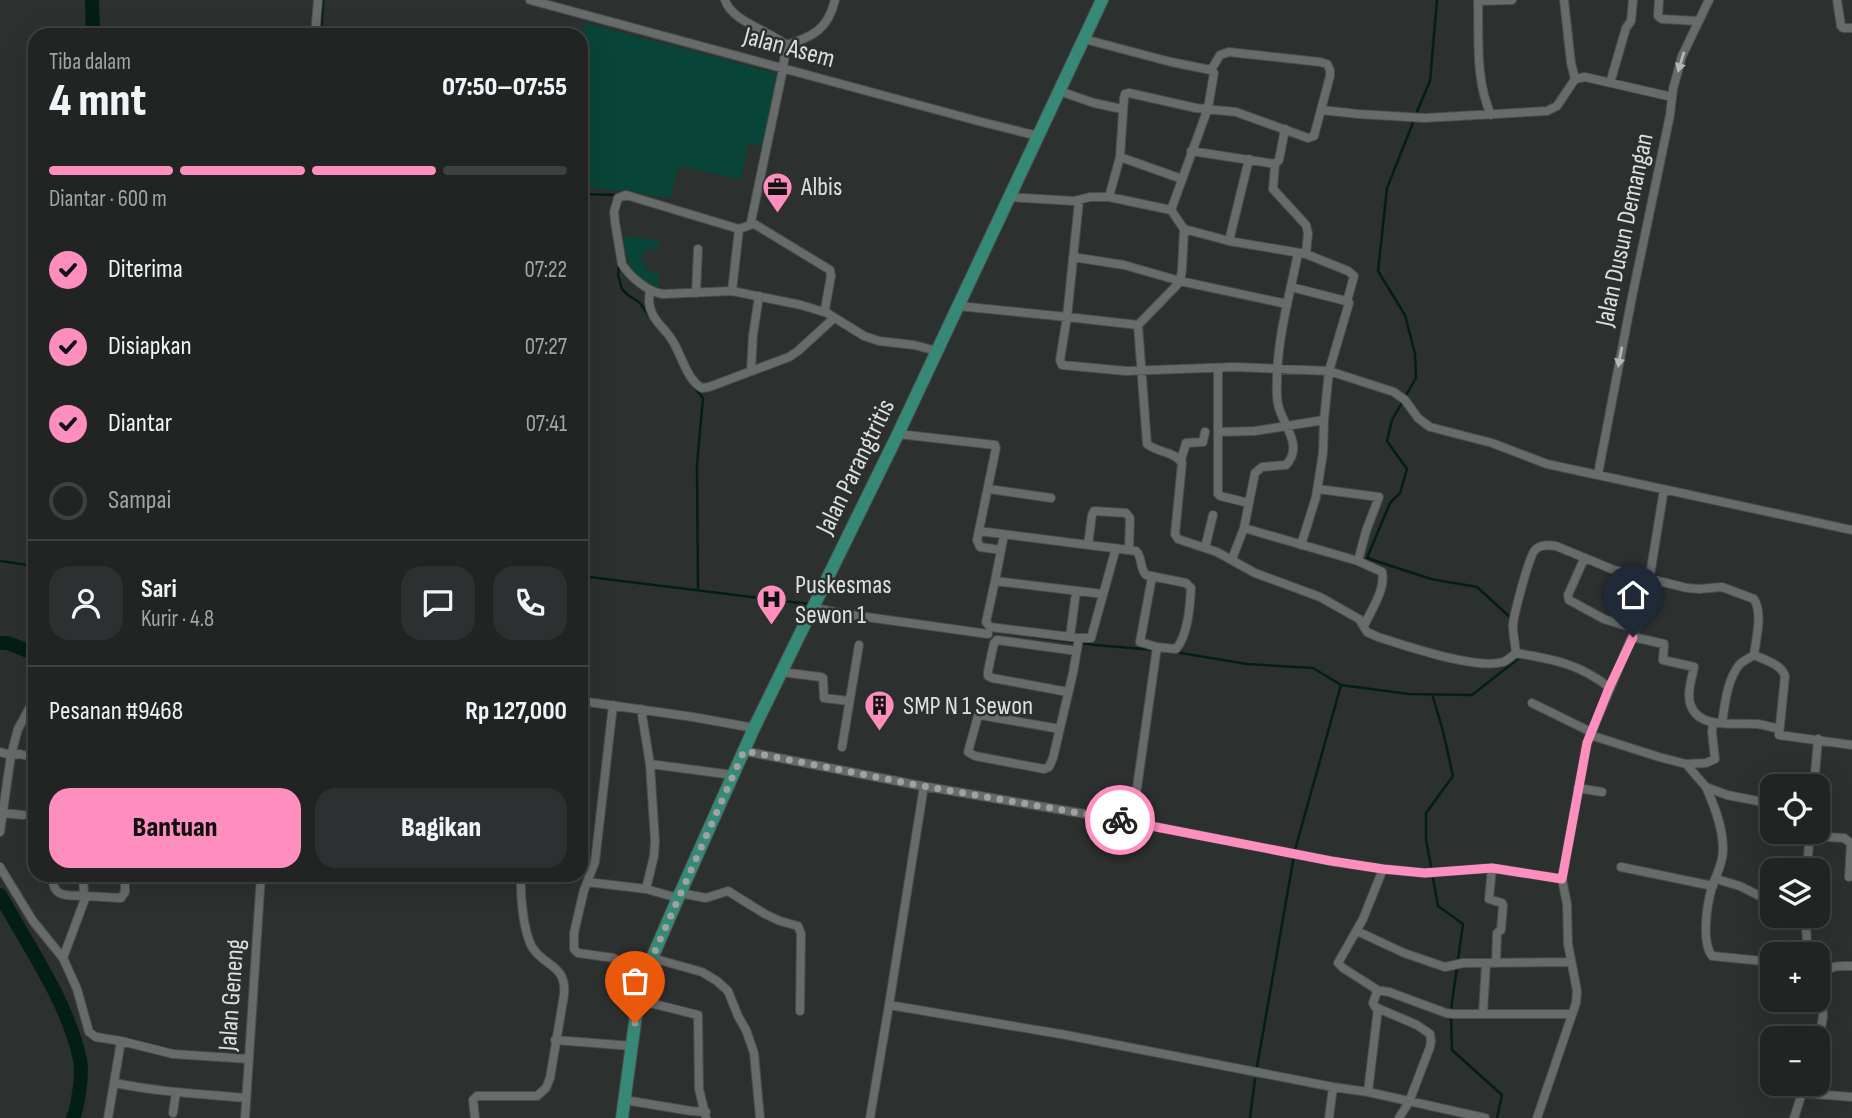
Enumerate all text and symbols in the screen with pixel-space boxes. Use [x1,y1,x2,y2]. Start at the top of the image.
street label: Jalan Asem [739,21,838,75]
text: Tiba dalam [49,48,131,76]
one-way arrow [1675,52,1686,73]
text: 07:50–07:55 [442,72,567,103]
text: 4 mnt [49,74,146,129]
street label: Jalan Dusun Demangan [1589,131,1661,330]
office icon: Albis [761,170,795,214]
place label: Albis [800,172,842,203]
text: Diantar · 600 m [49,185,167,213]
icon: check [49,251,87,289]
text: Diterima [108,254,183,285]
text: 07:22 [524,256,567,284]
icon: check [49,328,87,366]
text: Disiapkan [108,331,192,362]
text: 07:27 [525,333,567,361]
one-way arrow [1615,346,1626,368]
street label: Jalan Parangtritis [809,394,902,541]
icon: check [49,405,87,443]
text: Diantar [108,408,172,439]
text: 07:41 [526,410,567,438]
text: Sampai [108,485,171,516]
pin [1603,565,1663,637]
button: person [49,566,123,640]
button: chat [401,566,475,640]
button: phone [493,566,567,640]
place label: Puskesmas Sewon 1 [795,570,892,631]
text: Sari [141,574,177,605]
icon: home [1614,576,1652,614]
hospital icon: Puskesmas Sewon 1 [755,583,789,627]
text: Kurir · 4.8 [141,605,214,633]
building icon: SMP N 1 Sewon [863,689,897,733]
place label: SMP N 1 Sewon [903,691,1033,722]
text: Pesanan #9468 [49,696,183,727]
text: Rp 127,000 [465,696,567,727]
map controls [1760,774,1830,1096]
button: locate [1760,774,1830,844]
courier [1085,785,1155,855]
button: Bantuan [49,788,301,868]
button: Bagikan [315,788,567,868]
icon: bike [1101,801,1139,839]
button: layers [1760,858,1830,928]
street label: Jalan Geneng [213,938,251,1053]
button: + [1760,942,1830,1012]
pin [605,951,665,1023]
icon: bag [616,962,654,1000]
button: − [1760,1026,1830,1096]

